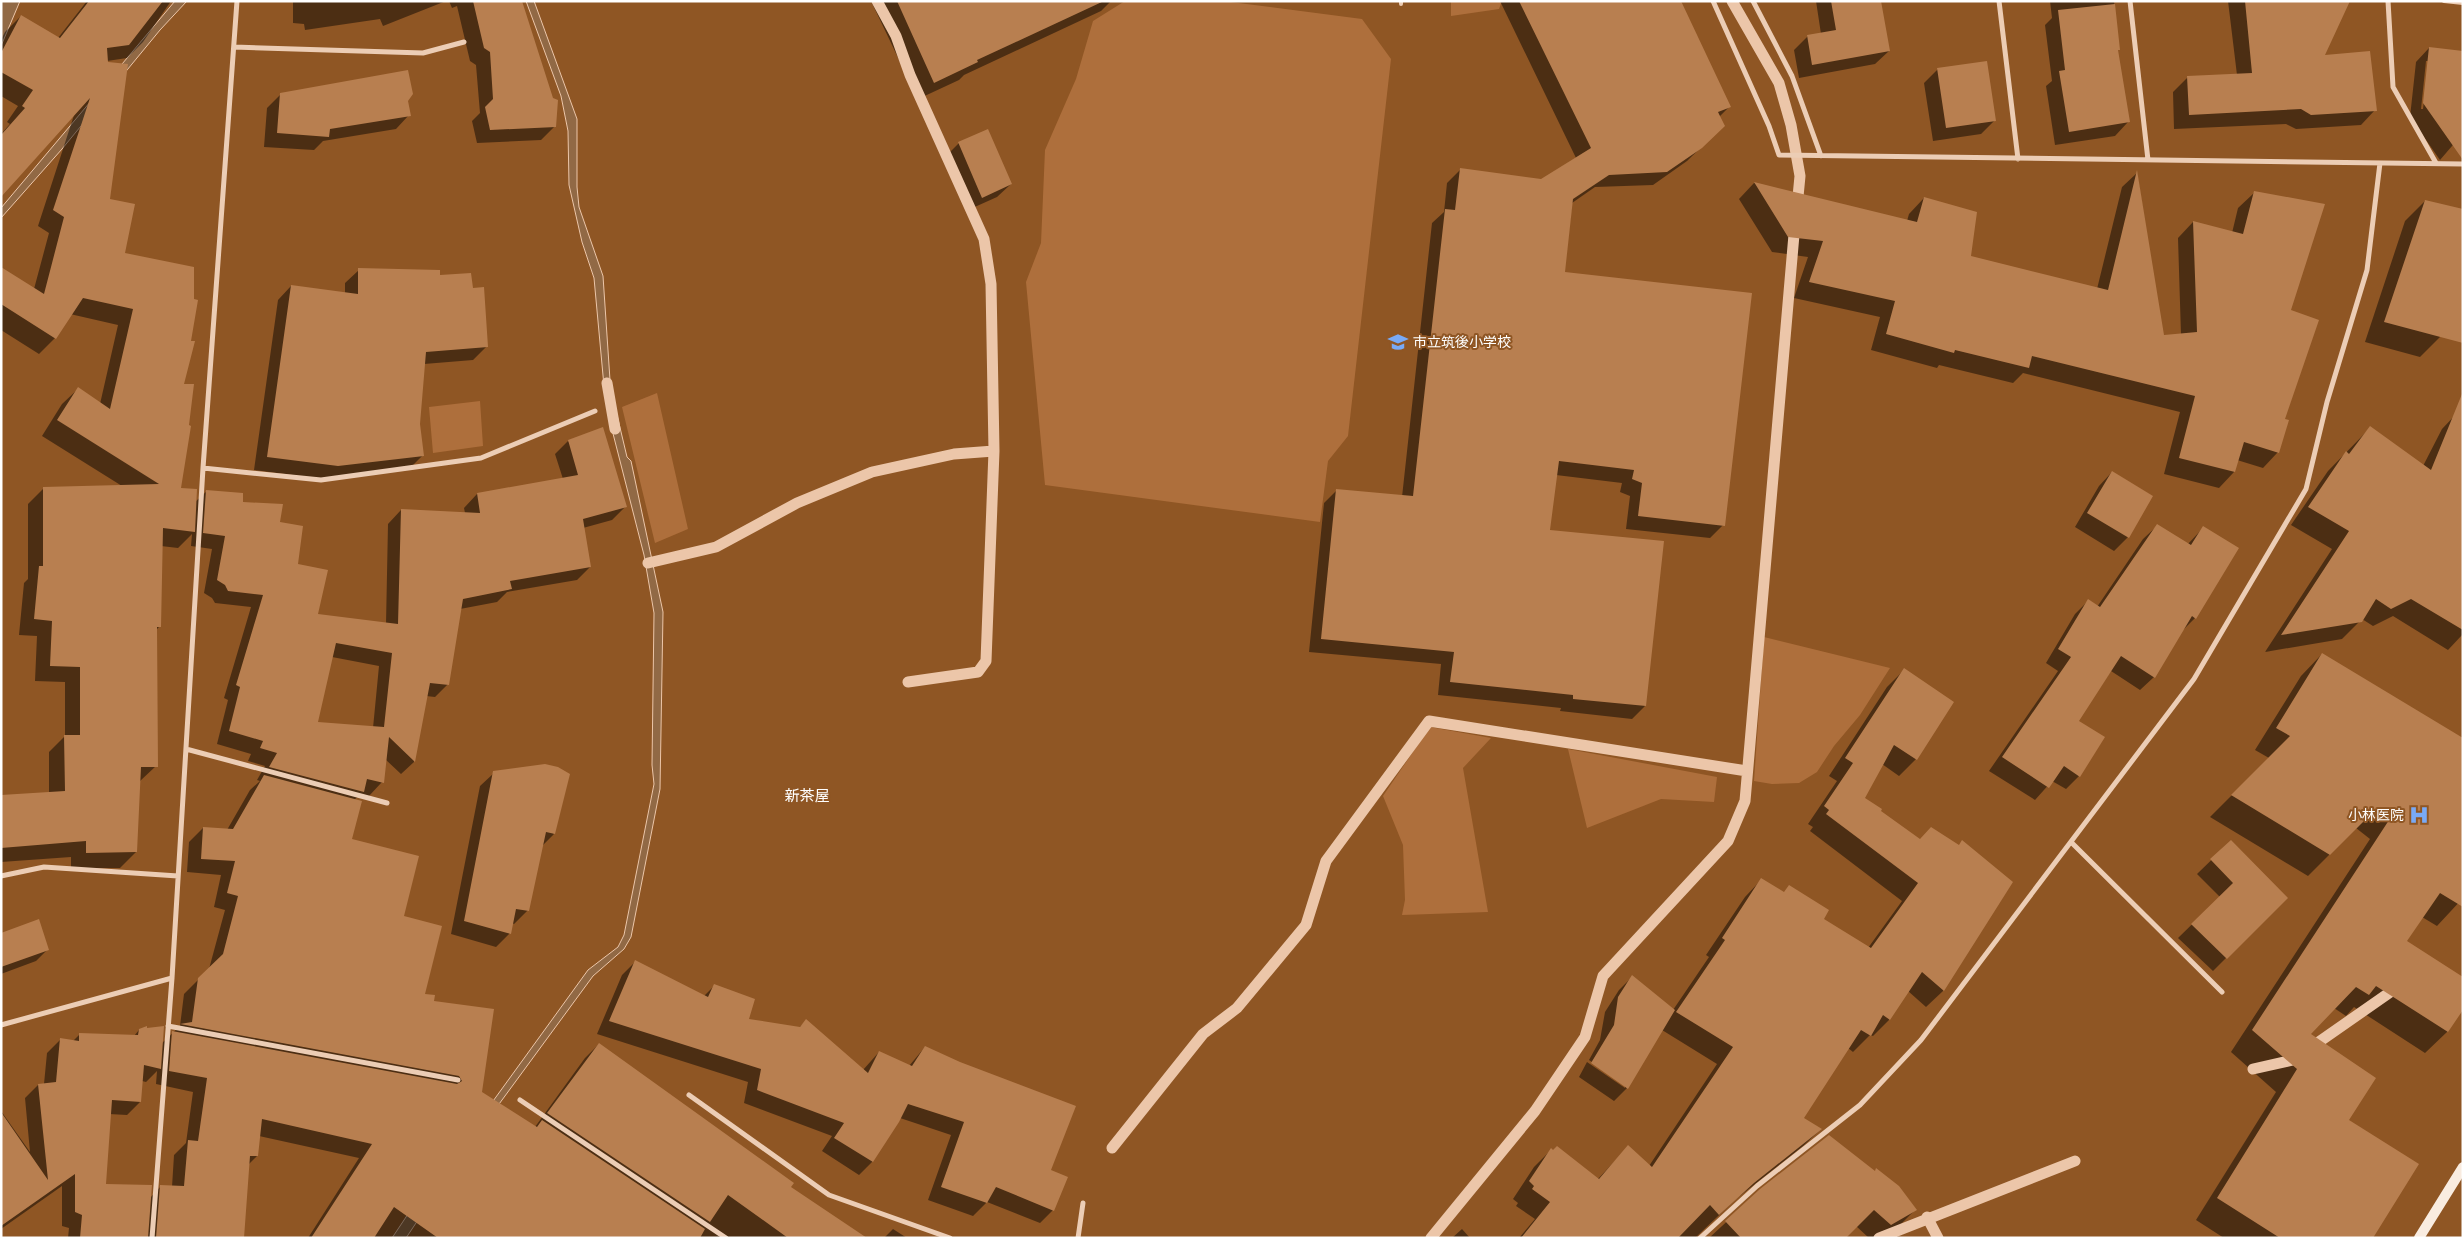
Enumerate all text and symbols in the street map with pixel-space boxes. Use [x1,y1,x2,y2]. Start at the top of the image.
school or university icon: 市立筑後小学校 [1387,331,1409,353]
place label: 市立筑後小学校 [1413,333,1511,351]
district label: 新茶屋 [784,785,830,806]
hospital icon: 小林医院 [2408,804,2430,826]
place label: 小林医院 [2348,806,2404,824]

